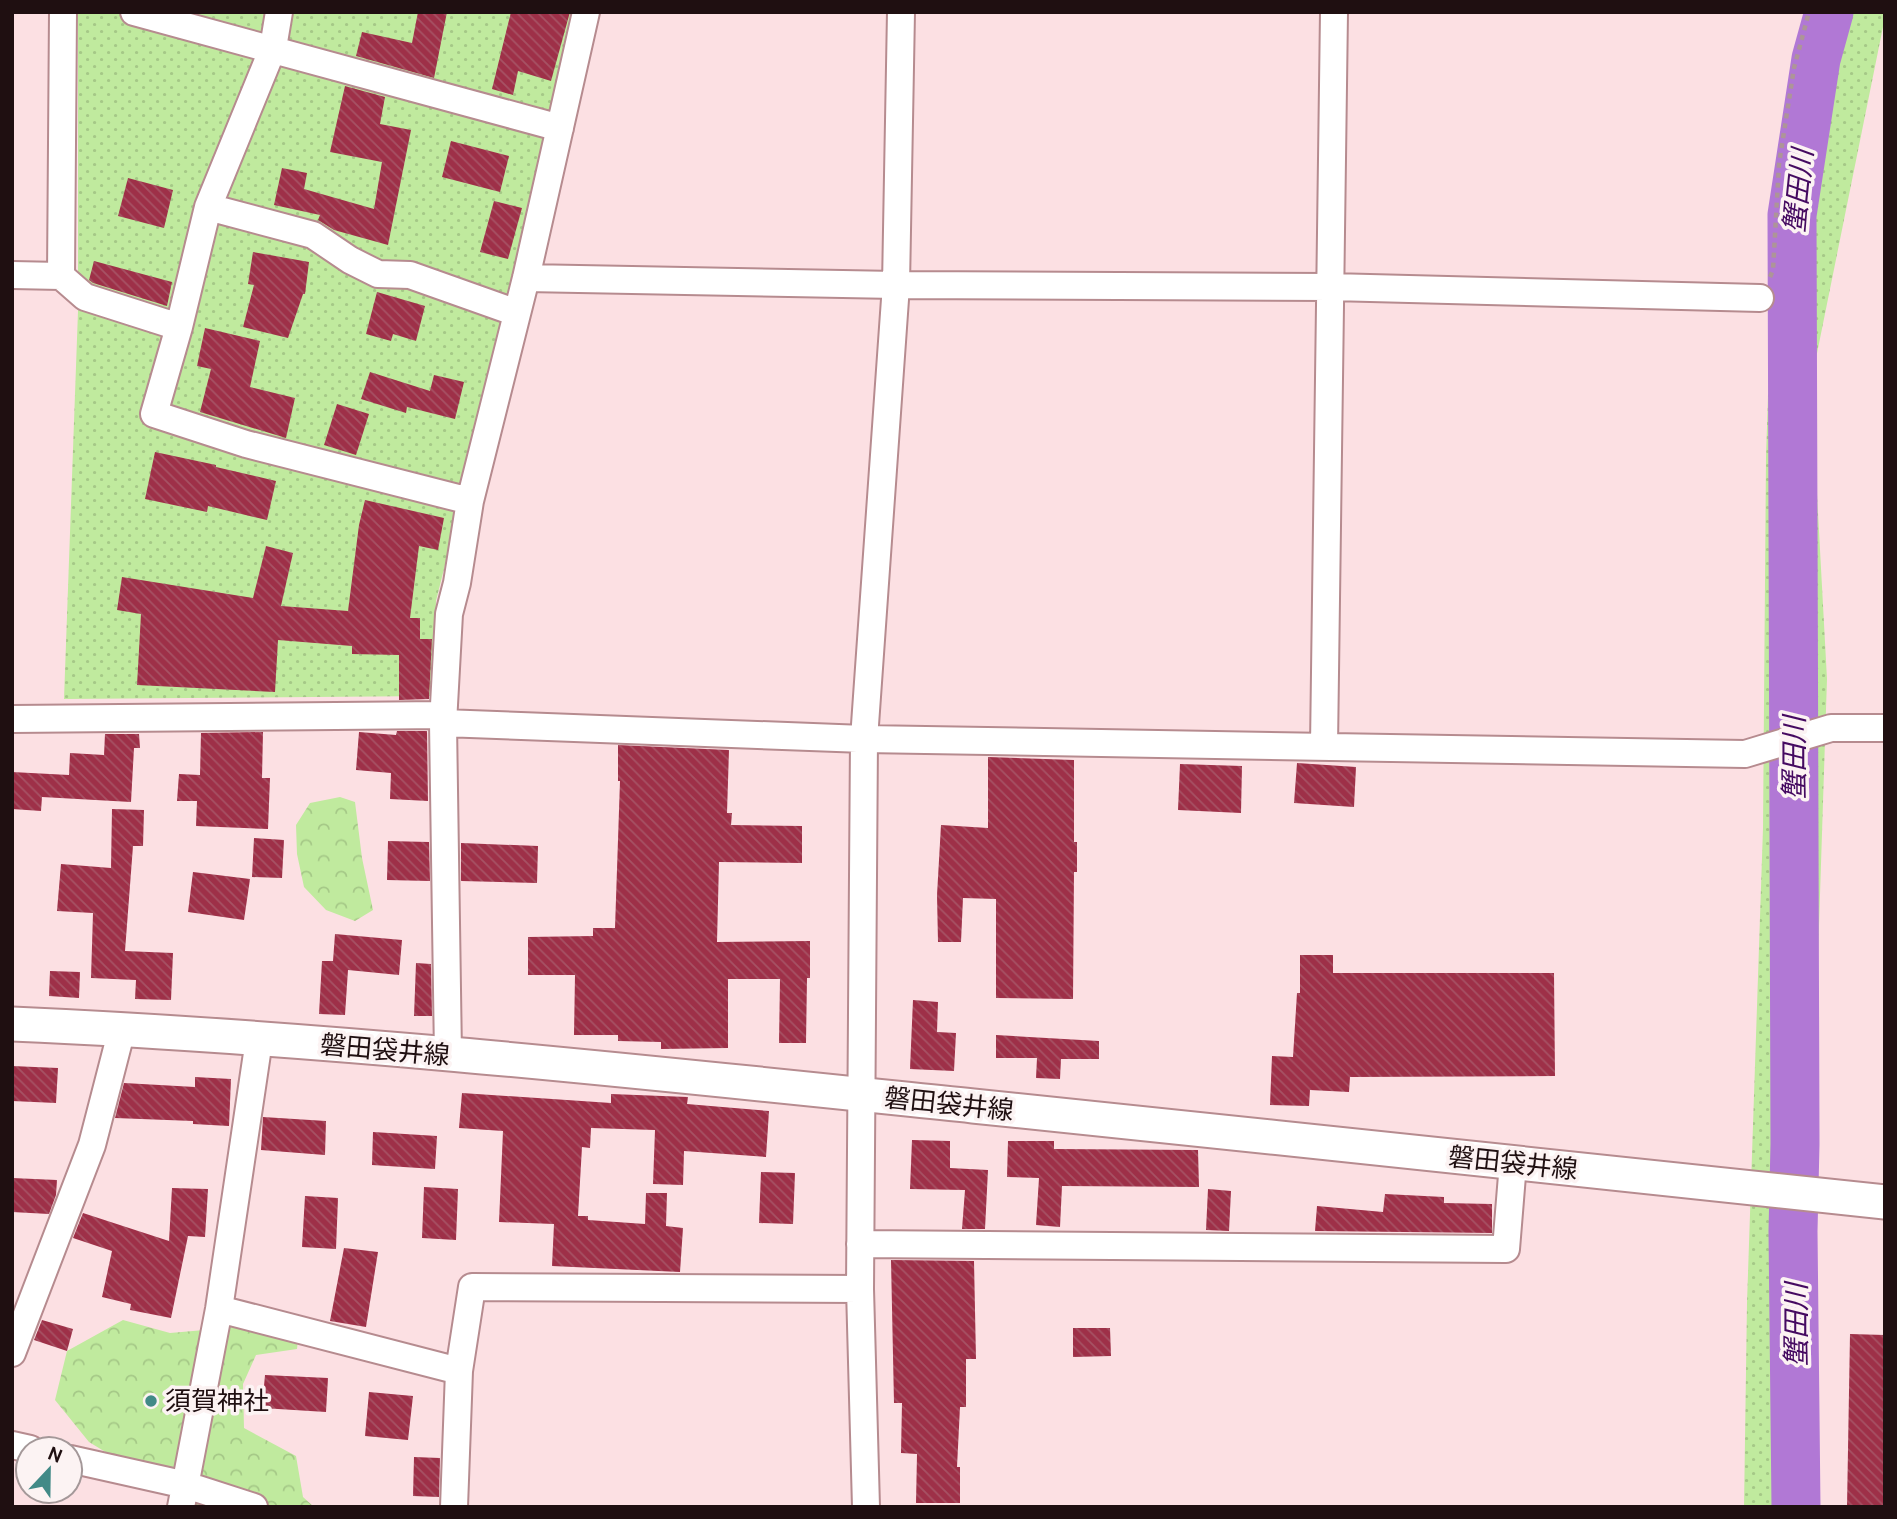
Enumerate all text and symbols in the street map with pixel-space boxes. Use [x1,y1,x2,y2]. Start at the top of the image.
water label: 蟹田川 [1777,144,1820,235]
water label: 蟹田川 [1777,713,1811,800]
street label: 磐田袋井線 [319,1028,451,1072]
street label: 磐田袋井線 [883,1081,1015,1127]
street label: 磐田袋井線 [1447,1140,1579,1186]
water label: 蟹田川 [1779,1280,1813,1367]
place label: 須賀神社 [165,1385,269,1417]
marker: 須賀神社 [143,1393,159,1409]
north arrow [14,1435,84,1505]
text: N [45,1442,66,1468]

